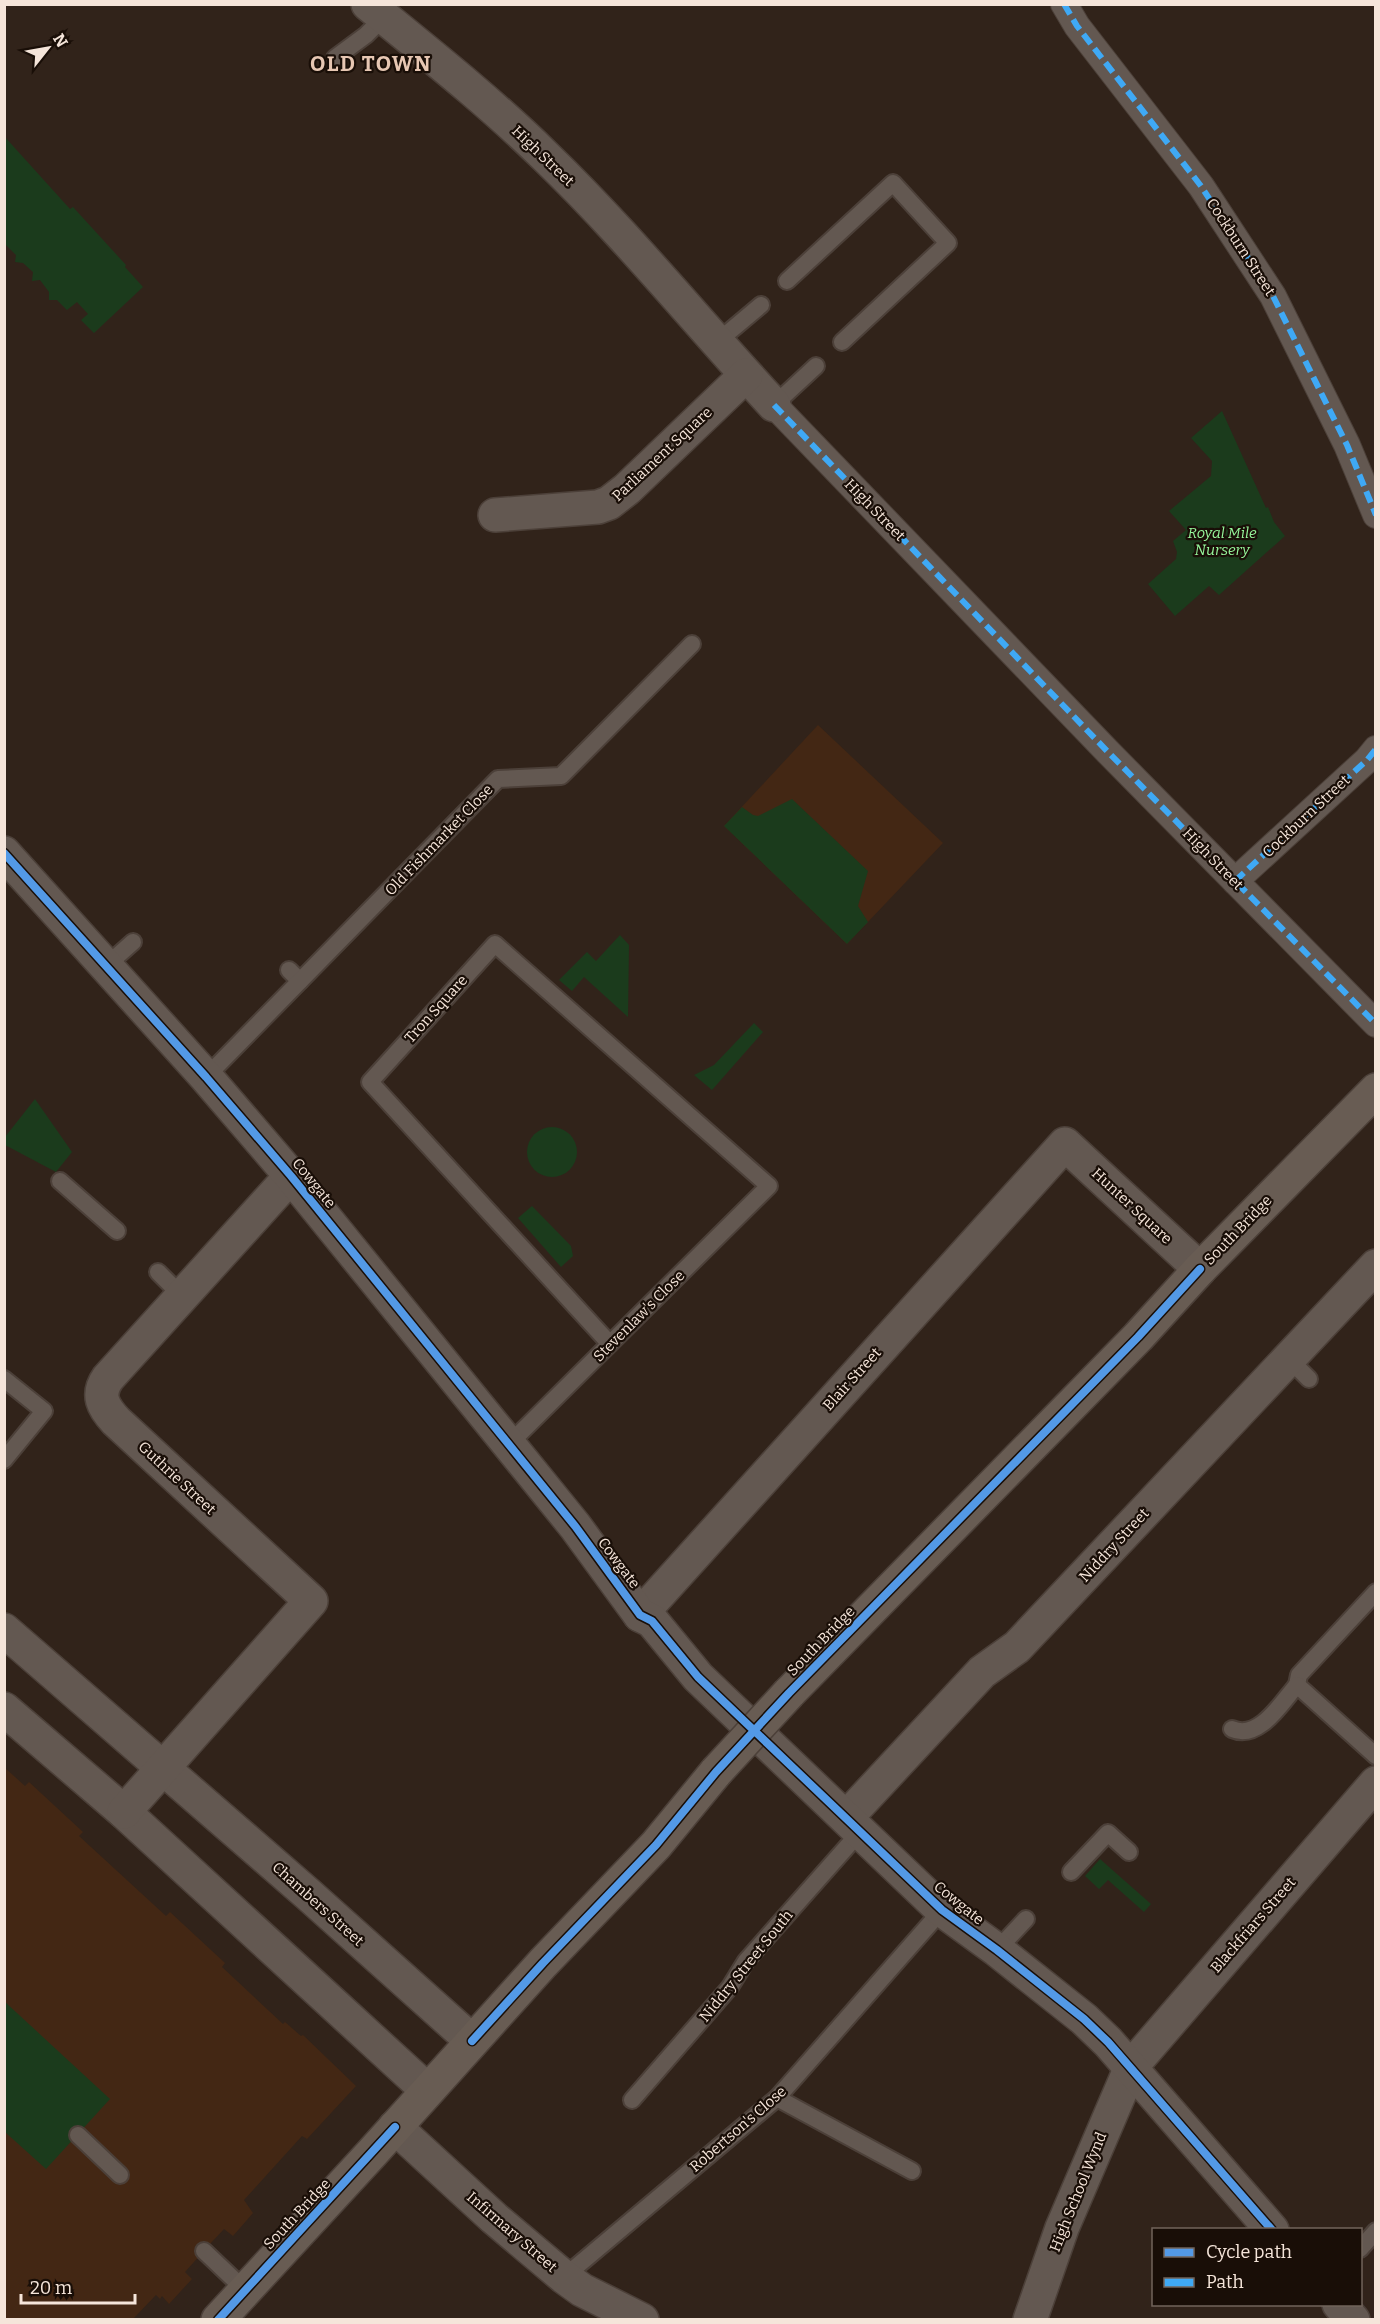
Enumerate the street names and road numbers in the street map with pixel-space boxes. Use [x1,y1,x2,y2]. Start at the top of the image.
street label: High Street [508,122,578,190]
street label: Cockburn Street [1203,195,1280,300]
street label: Parliament Square [608,403,716,505]
street label: High Street [841,475,909,545]
street label: Cockburn Street [1259,771,1354,861]
street label: Old Fishmarket Close [381,781,497,899]
street label: High Street [1179,824,1247,894]
street label: Tron Square [401,971,471,1047]
street label: Cowgate [288,1154,340,1212]
street label: Hunter Square [1088,1164,1176,1248]
street label: South Bridge [1200,1191,1276,1269]
street label: Stevenlaw's Close [590,1267,688,1365]
street label: Blair Street [819,1343,885,1414]
street label: Guthrie Street [135,1438,220,1519]
street label: Niddry Street [1075,1504,1153,1586]
street label: Cowgate [594,1534,644,1592]
street label: South Bridge [783,1602,859,1680]
street label: Chambers Street [269,1858,368,1950]
street label: Blackfriars Street [1207,1873,1300,1976]
street label: Cowgate [930,1877,988,1929]
street label: Niddry Street South [695,1906,797,2026]
street label: Robertson's Close [686,2082,790,2176]
street label: High School Wynd [1046,2129,1110,2255]
street label: South Bridge [260,2175,334,2253]
street label: Infirmary Street [463,2188,561,2276]

